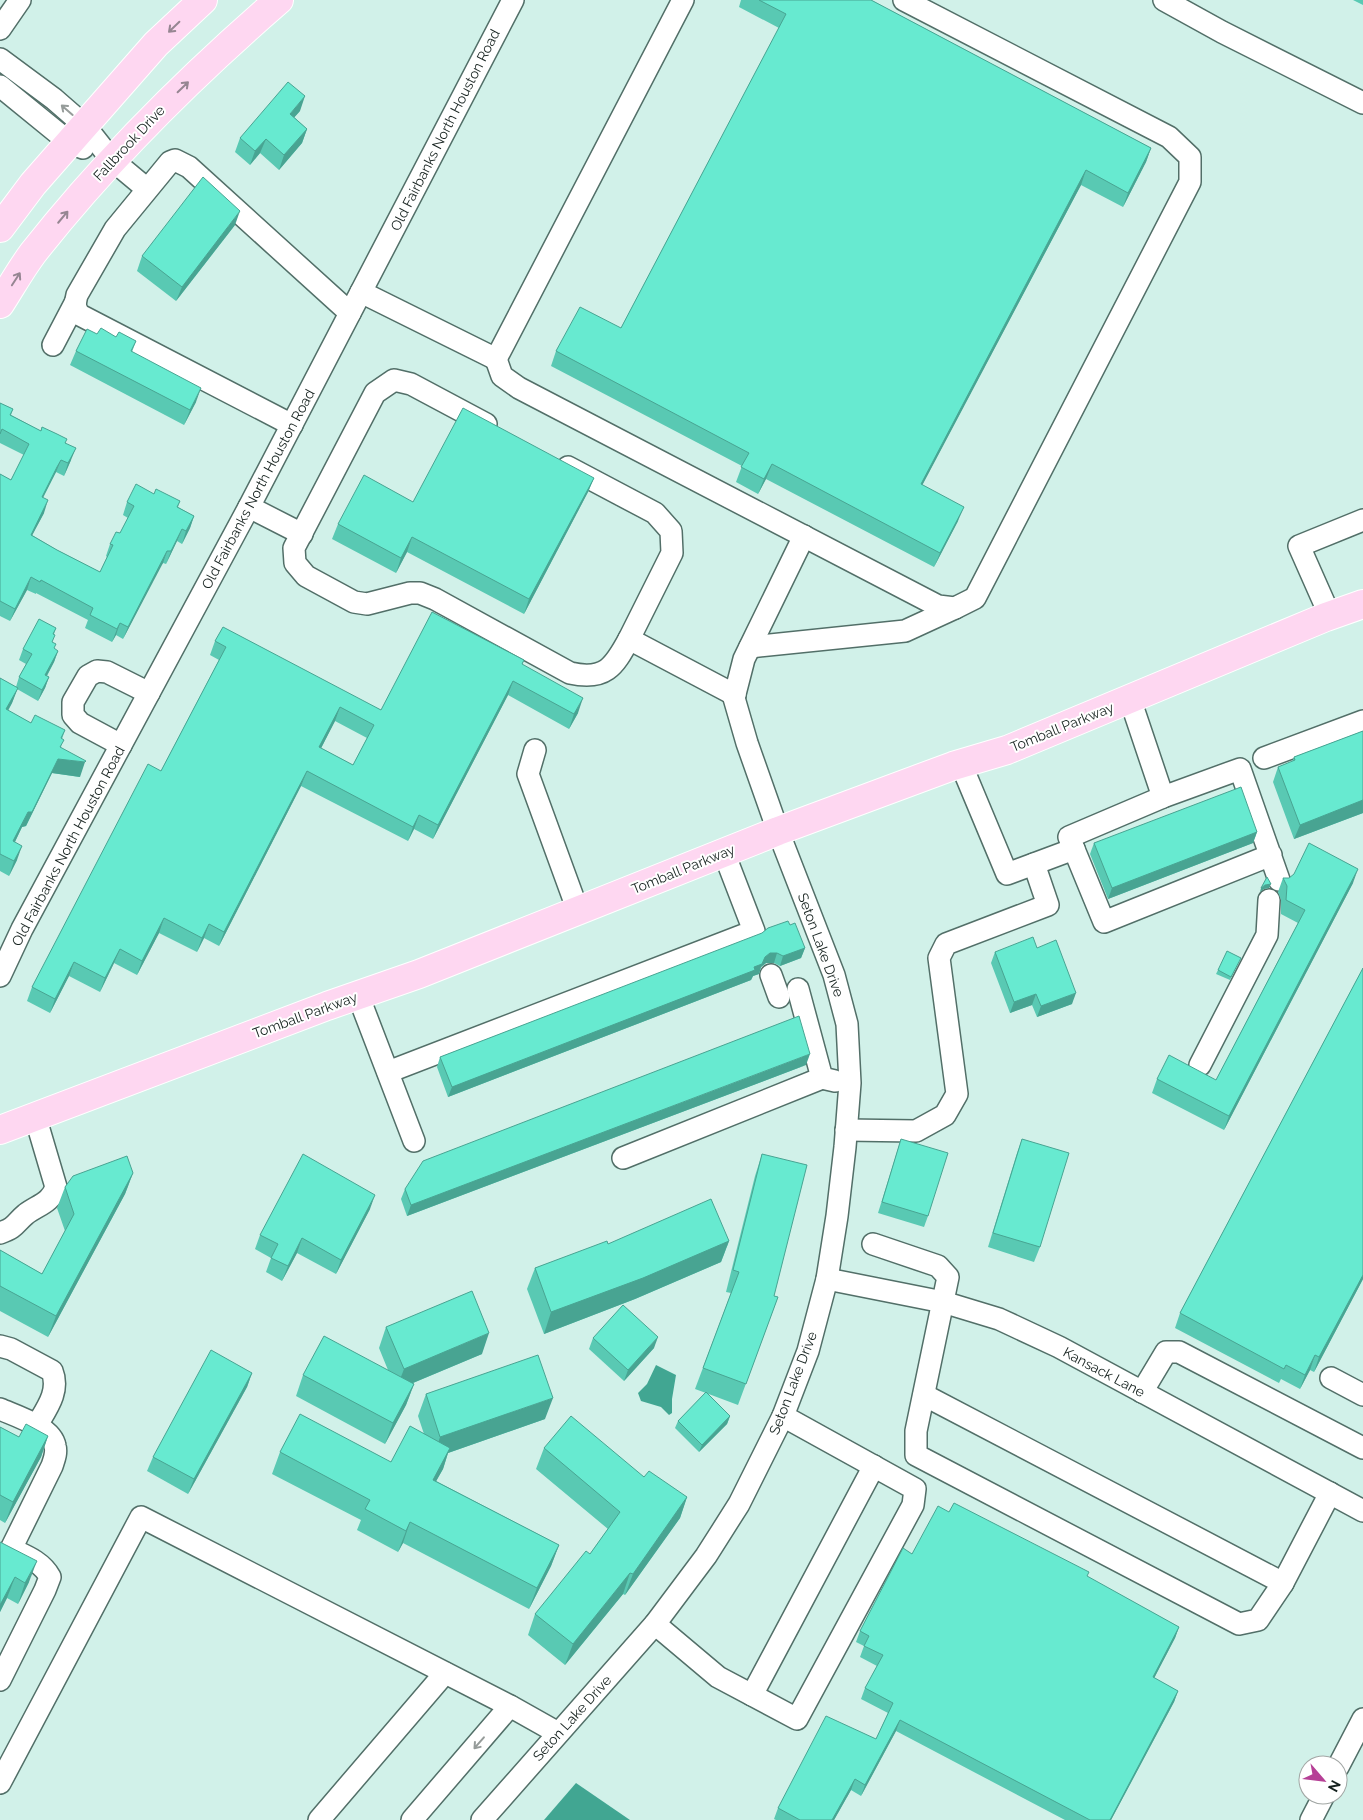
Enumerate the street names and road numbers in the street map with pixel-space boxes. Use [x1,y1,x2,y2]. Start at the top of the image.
street label: Old Fairbanks North Houston Road [387,27,503,233]
street label: Fallbrook Drive [90,102,168,184]
street label: Old Fairbanks North Houston Road [198,386,318,592]
street label: Tomball Parkway [1008,699,1116,755]
street label: Old Fairbanks North Houston Road [8,743,128,949]
street label: Tomball Parkway [629,841,737,897]
street label: Seton Lake Drive [795,891,847,999]
street label: Tomball Parkway [251,989,360,1041]
street label: Seton Lake Drive [766,1329,820,1437]
street label: Kansack Lane [1060,1344,1148,1400]
street label: Seton Lake Drive [529,1672,615,1764]

